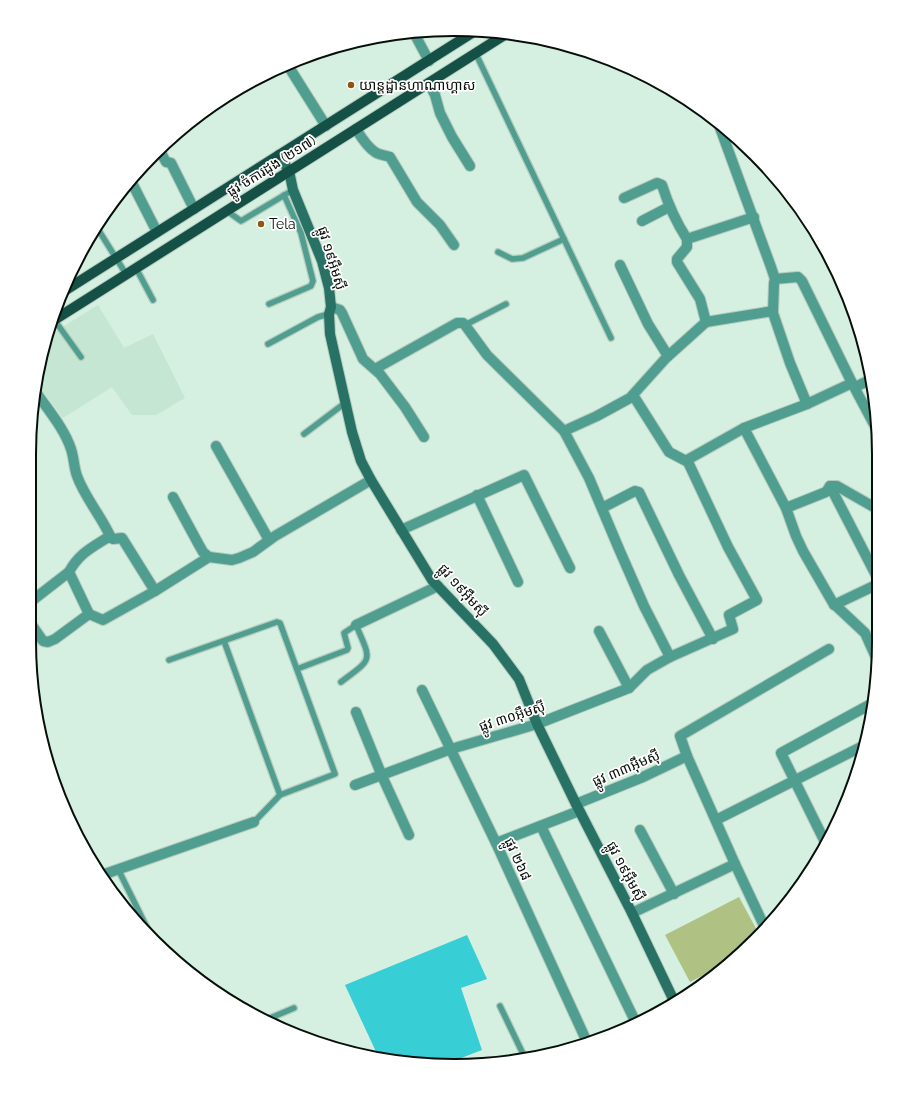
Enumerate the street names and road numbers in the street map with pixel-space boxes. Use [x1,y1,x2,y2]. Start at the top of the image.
street label: ផ្លូវ ចំការដូង (២១៧) [224,132,321,203]
street label: ផ្លូវ ១៩អ៊ឹមស៊ី [311,224,349,293]
street label: ផ្លូវ ១៩អ៊ឹមស៊ី [432,560,491,622]
street label: ផ្លូវ ៣០អ៊ឹមស៊ី [477,698,548,738]
street label: ផ្លូវ ៣៣អ៊ឹមស៊ី [590,747,664,793]
street label: ផ្លូវ ២៦៨ [497,835,535,885]
street label: ផ្លូវ ១៩អ៊ឹមស៊ី [600,838,648,906]

